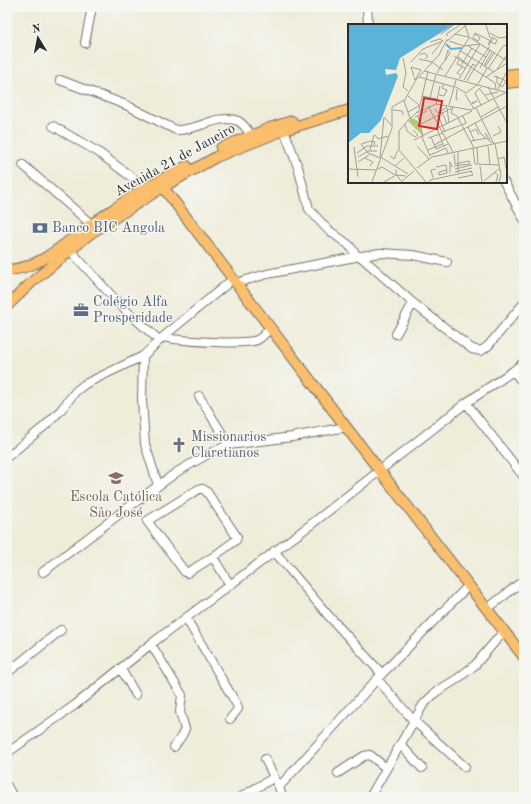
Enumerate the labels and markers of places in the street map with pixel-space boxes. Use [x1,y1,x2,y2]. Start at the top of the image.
bank icon: Banco BIC Angola [31,219,49,237]
place label: Banco BIC Angola [52,221,165,235]
place label: Colégio Alfa Prosperidade [93,295,172,325]
office icon: Colégio Alfa Prosperidade [72,301,90,319]
place label: Missionarios Claretianos [191,430,266,460]
church icon: Missionarios Claretianos [170,436,188,454]
school or university icon: Escola Católica São José [107,469,125,487]
place label: Escola Católica São José [70,490,162,520]

